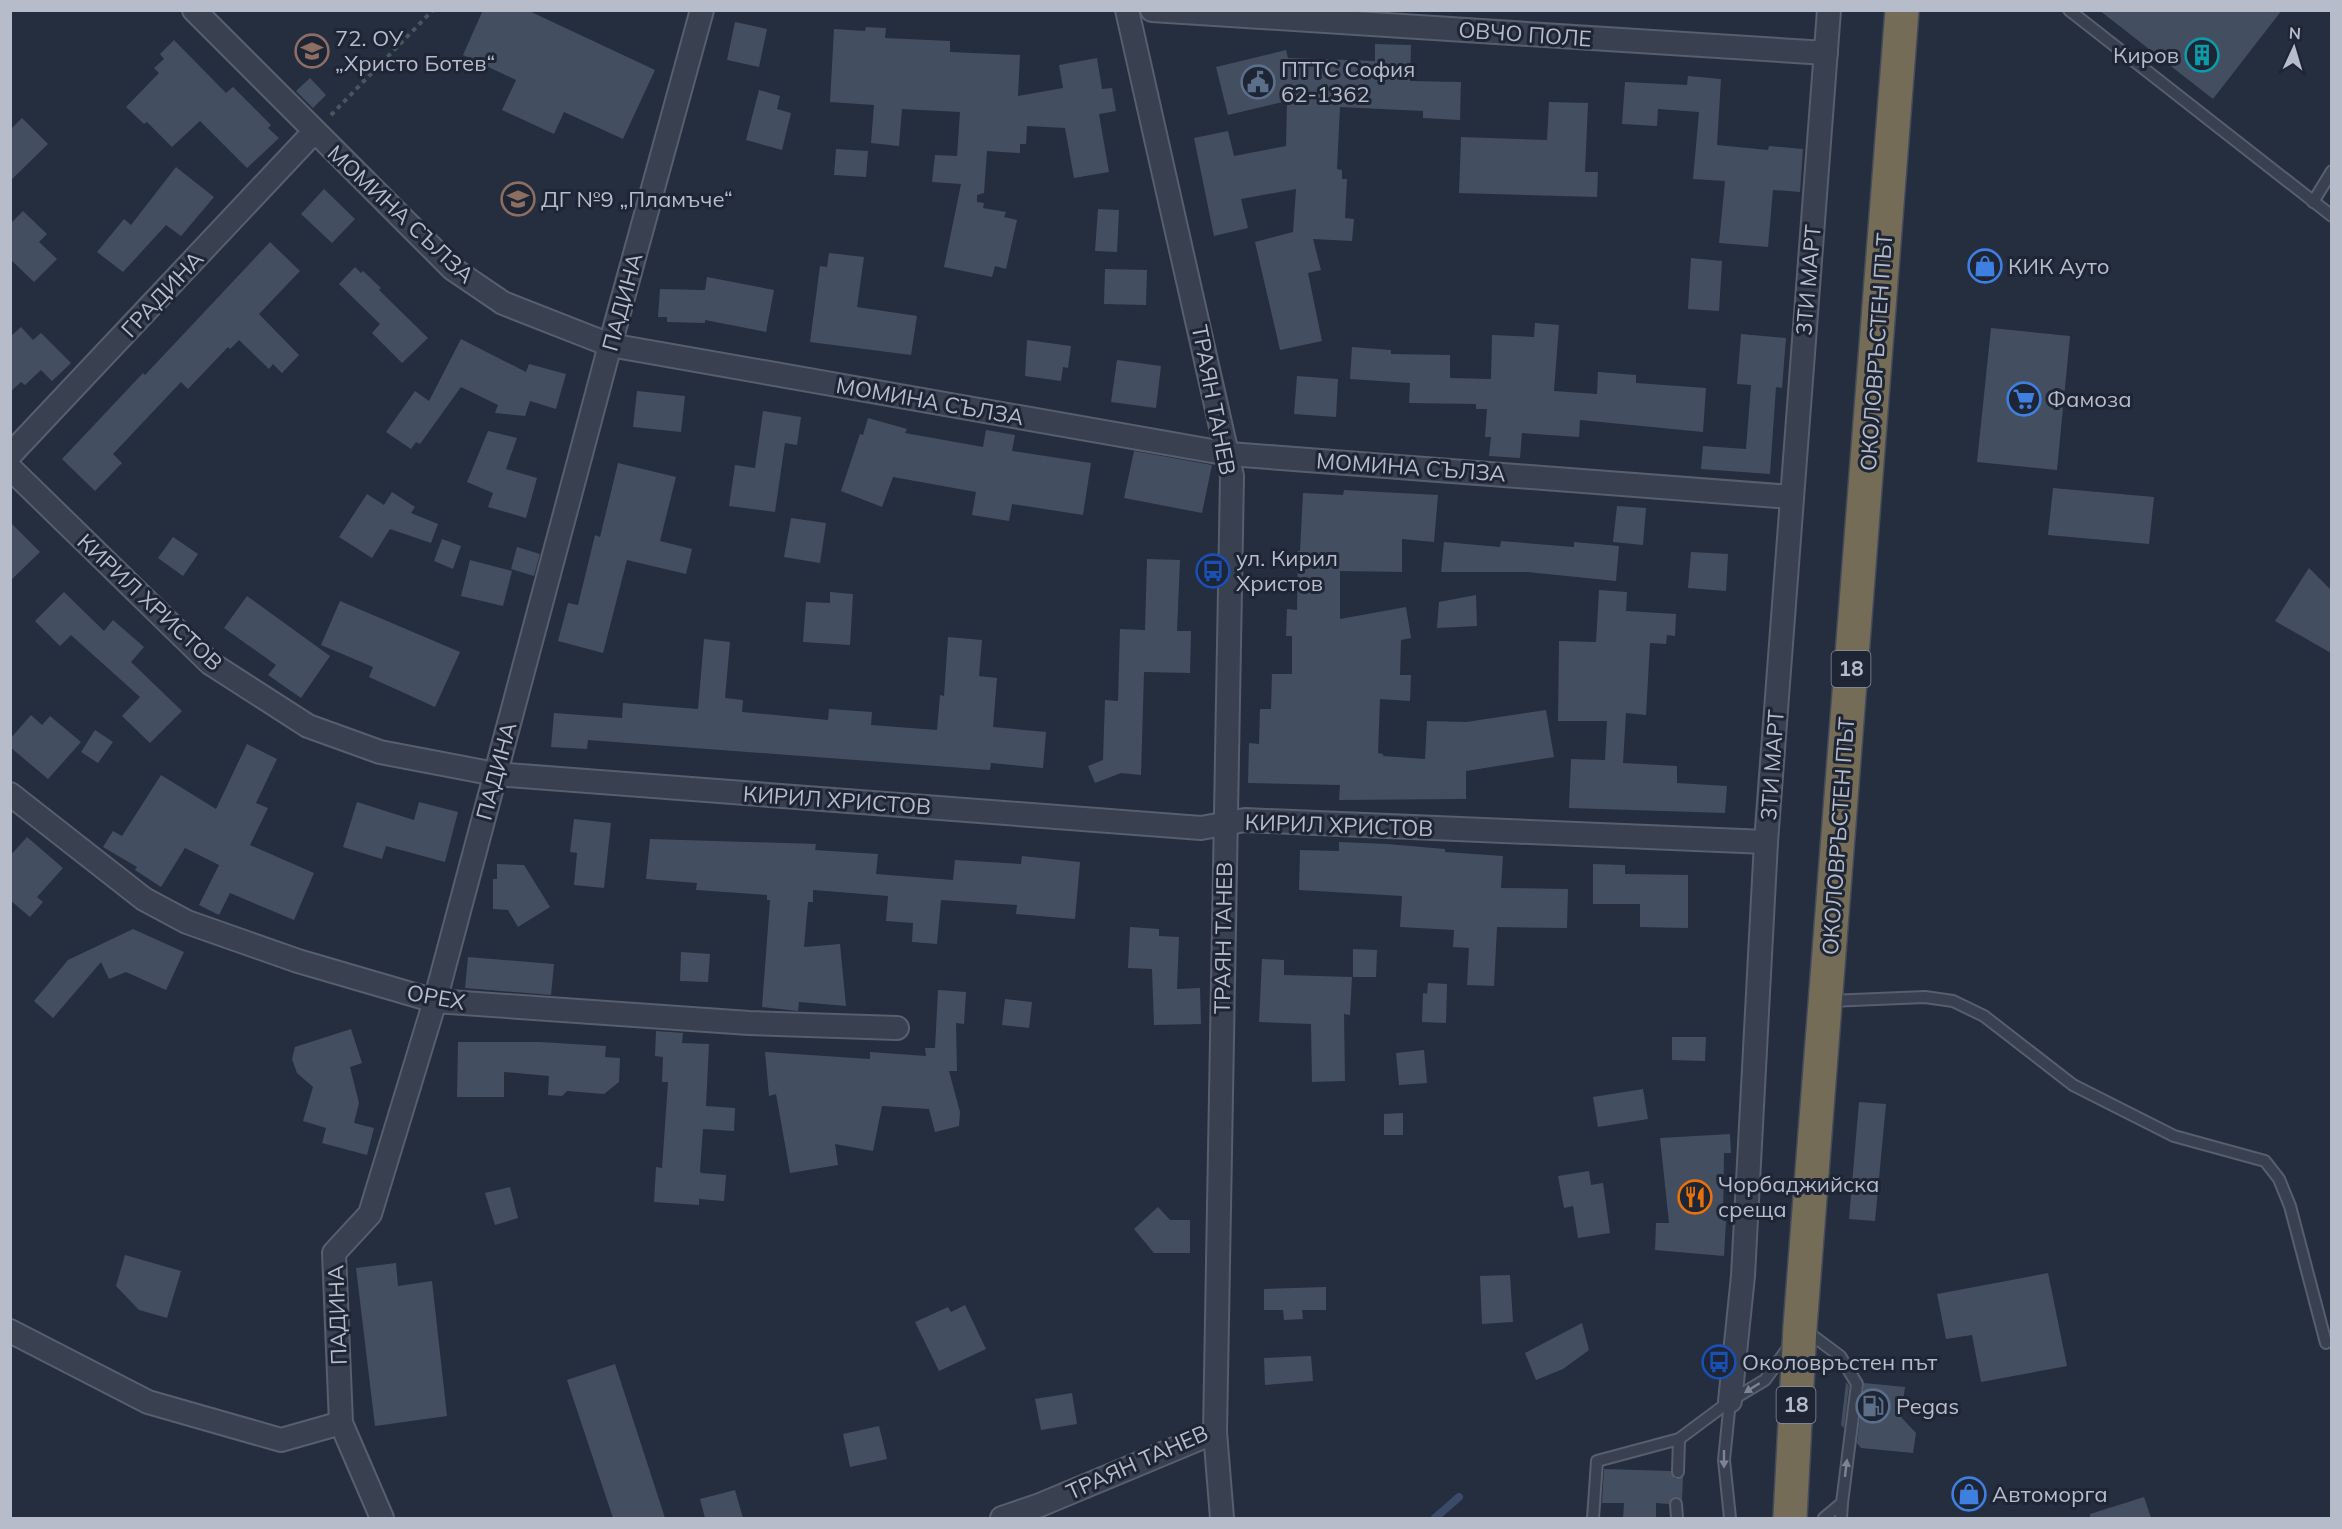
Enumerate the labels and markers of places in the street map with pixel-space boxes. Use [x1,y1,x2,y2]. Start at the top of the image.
place label: 72. ОУ „Христо Ботев“ [335,24,495,77]
school or university icon: 72. ОУ „Христо Ботев“ [294,33,330,69]
building icon: Киров [2184,37,2220,73]
place label: Киров [2113,41,2179,69]
place label: ПТТС София 62-1362 [1281,55,1415,108]
public building icon: ПТТС София 62-1362 [1240,64,1276,100]
school or university icon: ДГ №9 „Пламъче“ [500,181,536,217]
place label: ДГ №9 „Пламъче“ [541,185,733,213]
shop icon: КИК Ауто [1967,248,2003,284]
place label: КИК Ауто [2008,252,2110,280]
supermarket icon: Фамоза [2006,381,2042,417]
place label: Фамоза [2047,385,2132,413]
place label: ул. Кирил Христов [1236,544,1338,597]
bus stop icon: ул. Кирил Христов [1195,553,1231,589]
place label: Чорбаджийска среща [1718,1170,1879,1223]
restaurant icon: Чорбаджийска среща [1677,1179,1713,1215]
bus stop icon: Околовръстен път [1701,1344,1737,1380]
place label: Околовръстен път [1742,1348,1937,1376]
fuel station icon: Pegas [1855,1388,1891,1424]
place label: Pegas [1896,1392,1959,1420]
shop icon: Автоморга [1951,1476,1987,1512]
place label: Автоморга [1992,1480,2108,1508]

